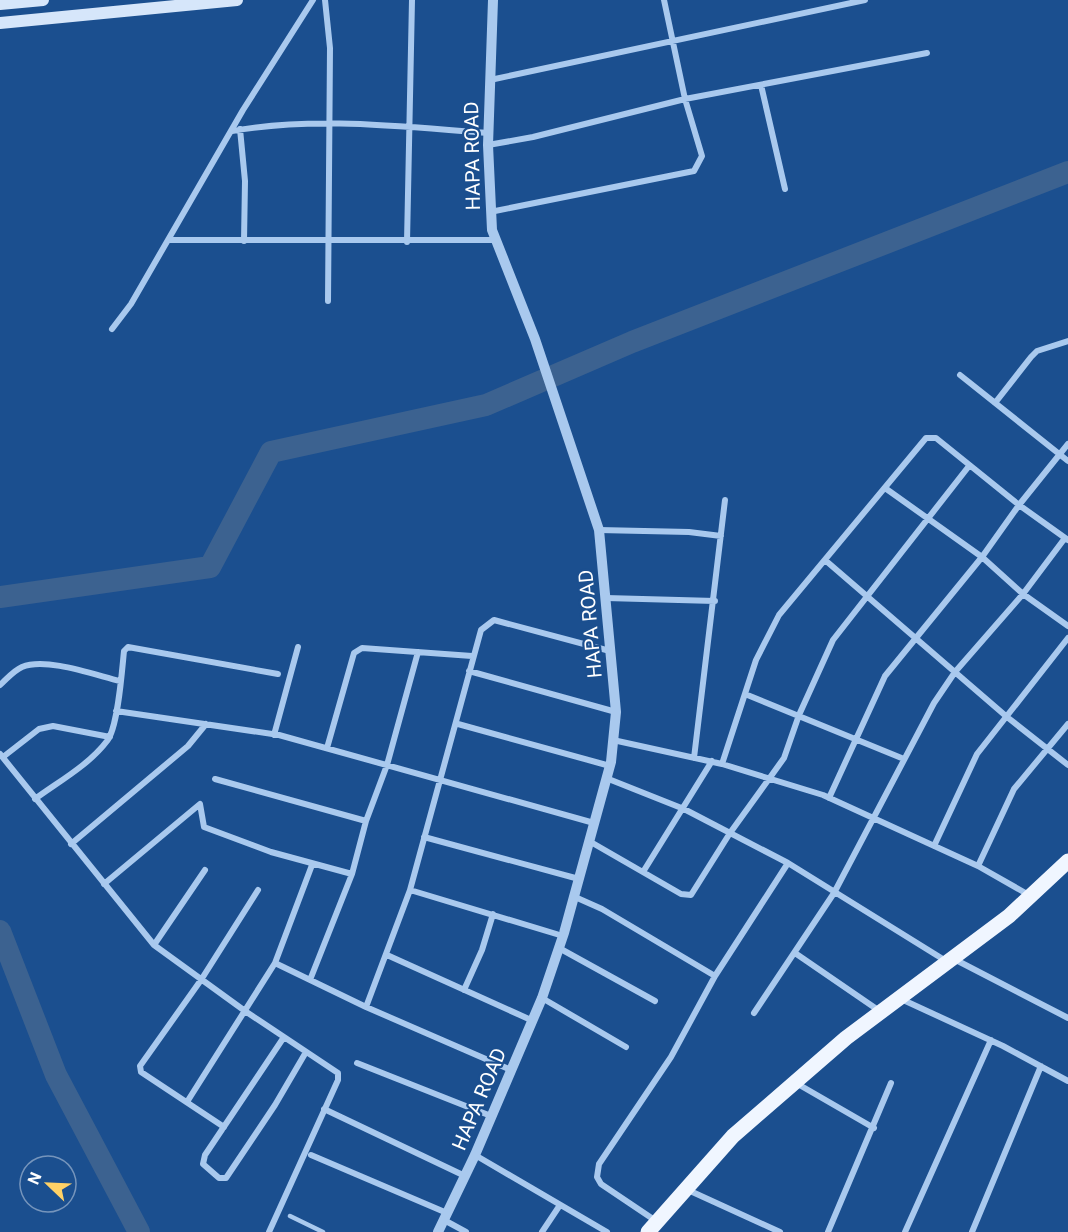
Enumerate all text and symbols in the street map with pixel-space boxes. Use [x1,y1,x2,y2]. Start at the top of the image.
street label: HAPA ROAD [459,101,485,211]
street label: HAPA ROAD [573,569,607,679]
street label: HAPA ROAD [447,1044,511,1154]
north arrow [18,1154,78,1214]
text: N [24,1169,46,1187]

